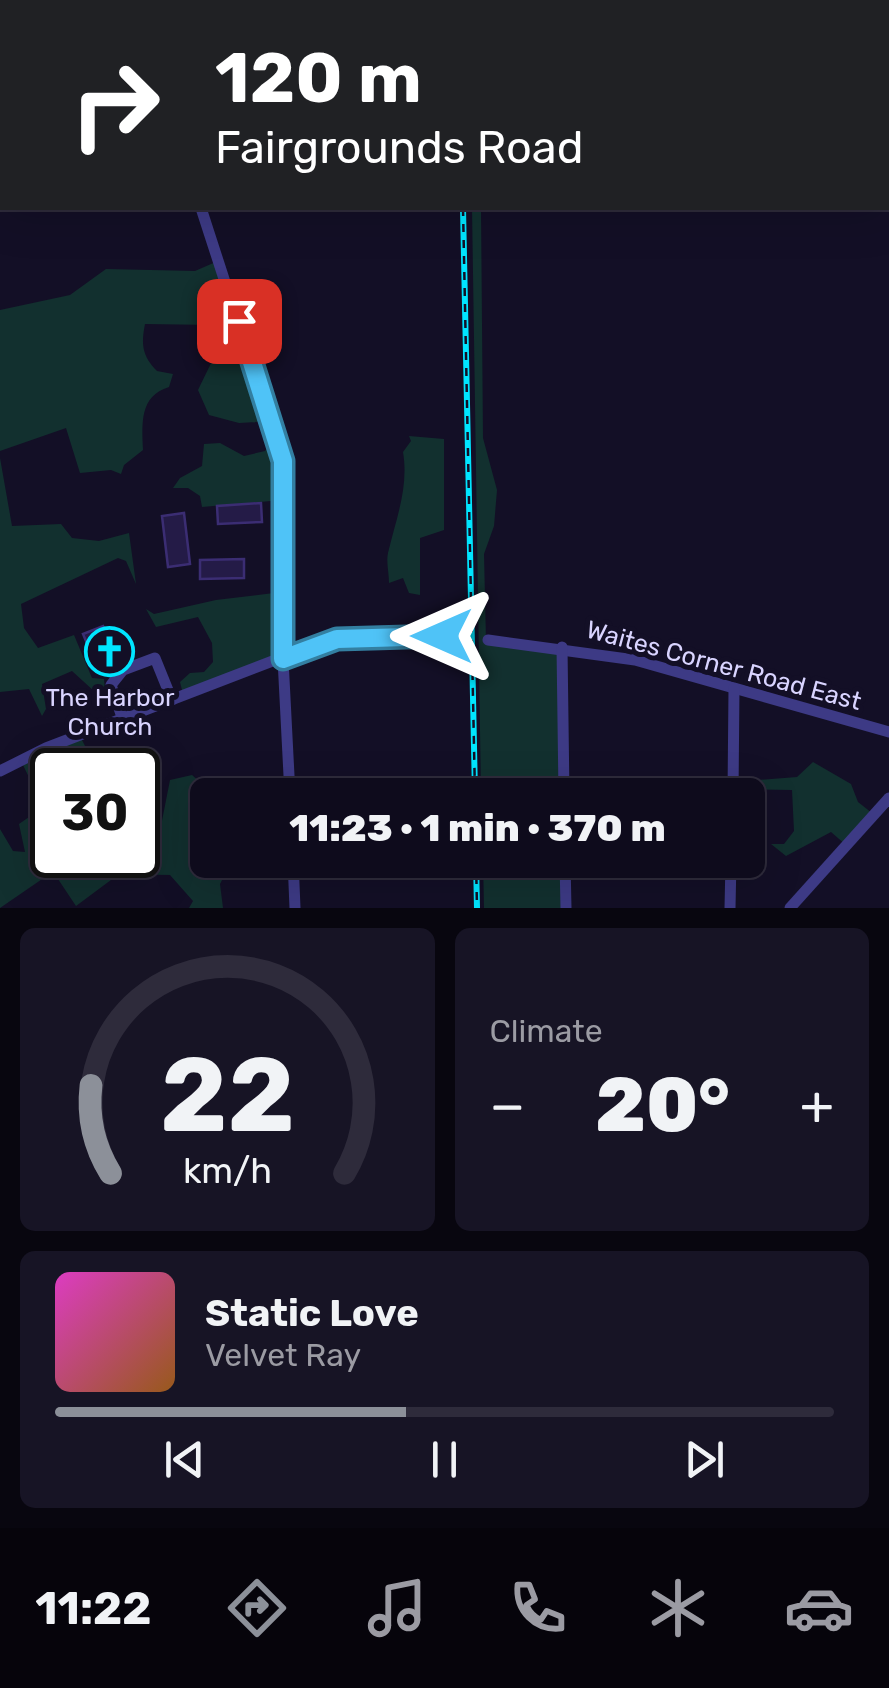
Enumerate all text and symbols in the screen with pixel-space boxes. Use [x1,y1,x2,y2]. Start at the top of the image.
text: 120 m [215,37,422,120]
icon: right [50,40,180,170]
text: Fairgrounds Road [215,121,583,174]
pin [197,279,282,364]
icon: arrive [212,294,267,349]
position arrow [390,584,494,688]
street label: Waites Corner Road East [583,615,865,716]
church icon: The Harbor Church [84,625,136,677]
place label: The Harbor Church [45,683,175,741]
speed limit sign: 30 [30,748,160,878]
text: 11:23 · 1 min · 370 m [289,805,666,851]
text: Climate [490,1012,603,1050]
text: 22 [160,1034,295,1157]
text: 20° [595,1061,730,1150]
text: − [490,1073,525,1138]
text: + [800,1073,834,1138]
text: km/h [183,1150,272,1192]
text: Static Love [205,1290,419,1336]
text: Velvet Ray [205,1336,361,1374]
icon: previous [157,1432,212,1487]
icon: pause [417,1432,472,1487]
icon: next [677,1432,732,1487]
icon: directions [222,1573,292,1643]
icon: music [362,1573,432,1643]
icon: phone [503,1573,573,1643]
icon: climate [643,1573,713,1643]
icon: car [784,1573,854,1643]
text: 11:22 [35,1582,152,1635]

